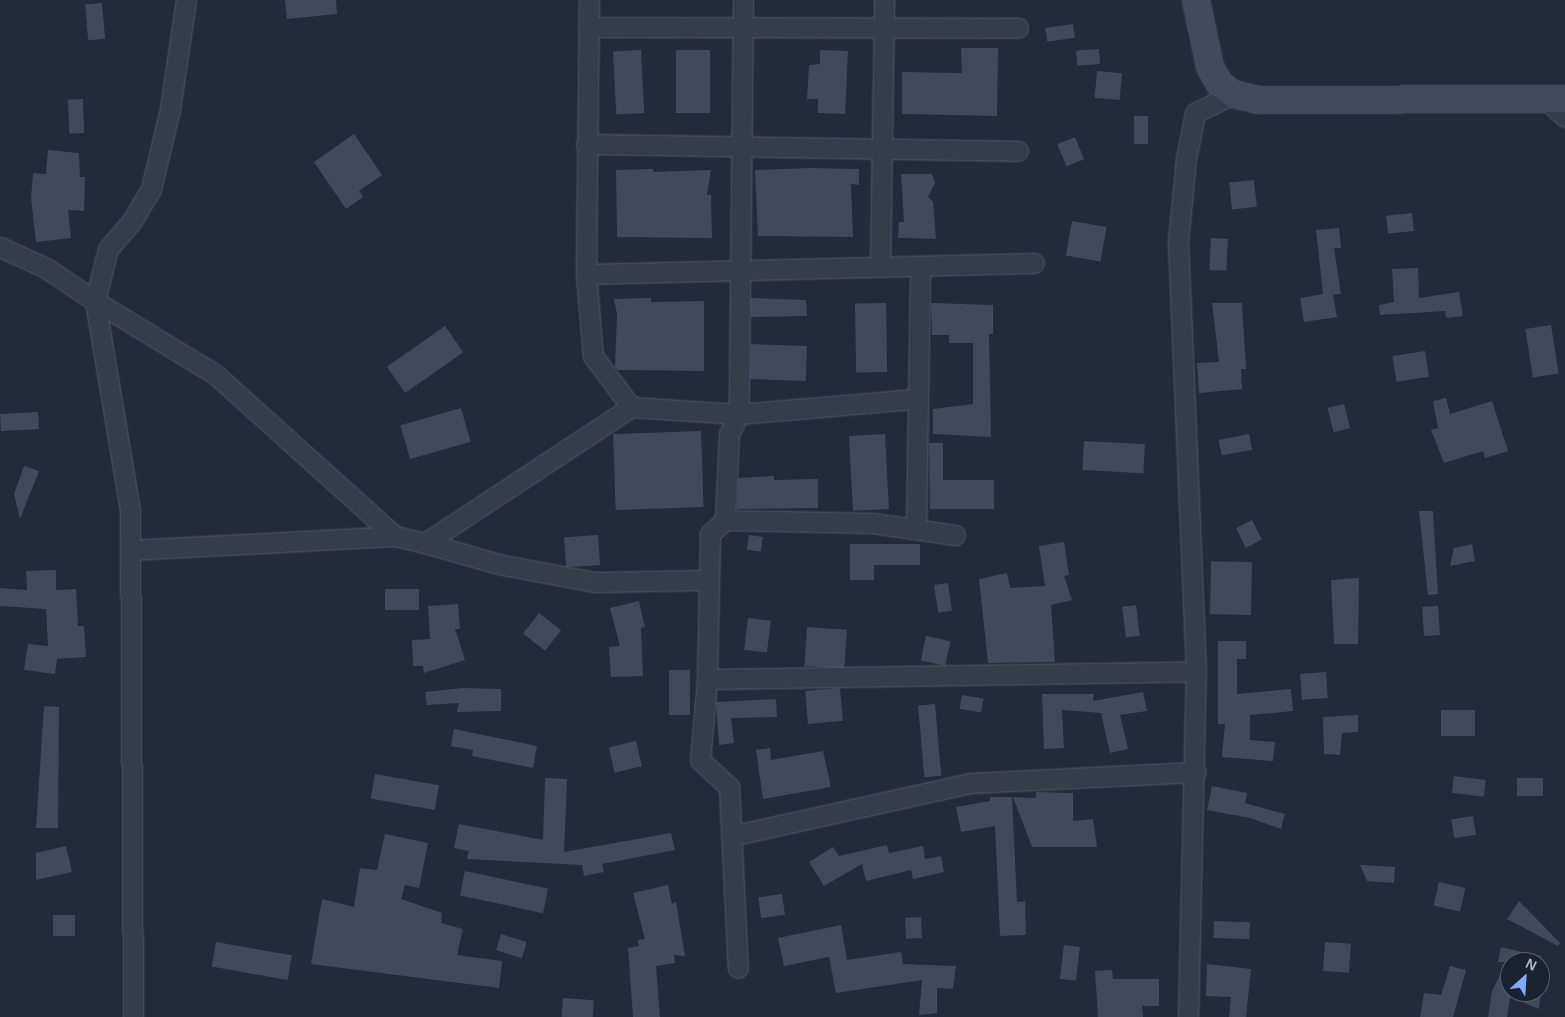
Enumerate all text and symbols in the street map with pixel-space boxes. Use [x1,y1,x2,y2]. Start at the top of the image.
north arrow [1500,952,1550,1002]
text: N [1523,955,1539,974]

